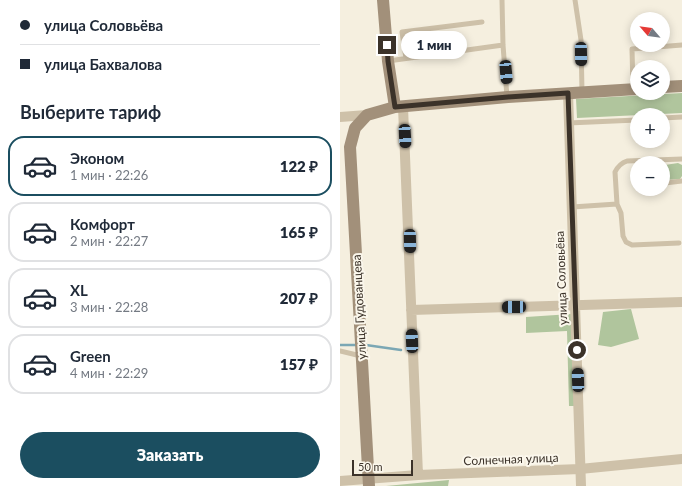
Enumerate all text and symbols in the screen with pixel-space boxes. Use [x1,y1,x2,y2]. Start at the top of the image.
north arrow [630,12,670,52]
map controls [630,12,670,196]
text: улица Соловьёва [44,16,163,34]
callout: 1 мин [401,31,467,59]
route end [378,36,396,54]
text: 1 мин [416,37,452,53]
car [575,42,587,66]
text: улица Бахвалова [44,55,162,73]
car [499,60,513,84]
button: layers [630,60,670,100]
text: Выберите тариф [20,101,161,123]
button: + [630,108,670,148]
car [398,124,412,148]
icon: car [22,148,58,184]
text: Эконом [70,149,124,167]
button: − [630,156,670,196]
text: 122 ₽ [280,157,318,175]
text: 1 мин · 22:26 [70,167,148,183]
icon: car [22,214,58,250]
text: Комфорт [70,215,135,233]
text: 165 ₽ [280,223,318,241]
car [404,229,416,253]
street label: улица Соловьёва [552,231,570,325]
text: 2 мин · 22:27 [70,233,148,249]
street label: улица Гудованцева [349,254,369,360]
icon: car [22,280,58,316]
text: XL [70,281,88,299]
text: 207 ₽ [280,289,318,307]
text: 3 мин · 22:28 [70,299,148,315]
car [502,301,526,313]
car [406,329,418,353]
route start [568,341,586,359]
icon: car [22,346,58,382]
text: Green [70,347,111,365]
text: 157 ₽ [280,355,318,373]
text: 4 мин · 22:29 [70,365,148,381]
car [572,368,584,392]
button: Заказать [20,432,320,478]
street label: Солнечная улица [463,450,559,468]
scale bar [352,458,413,477]
text: 50 m [358,460,383,473]

